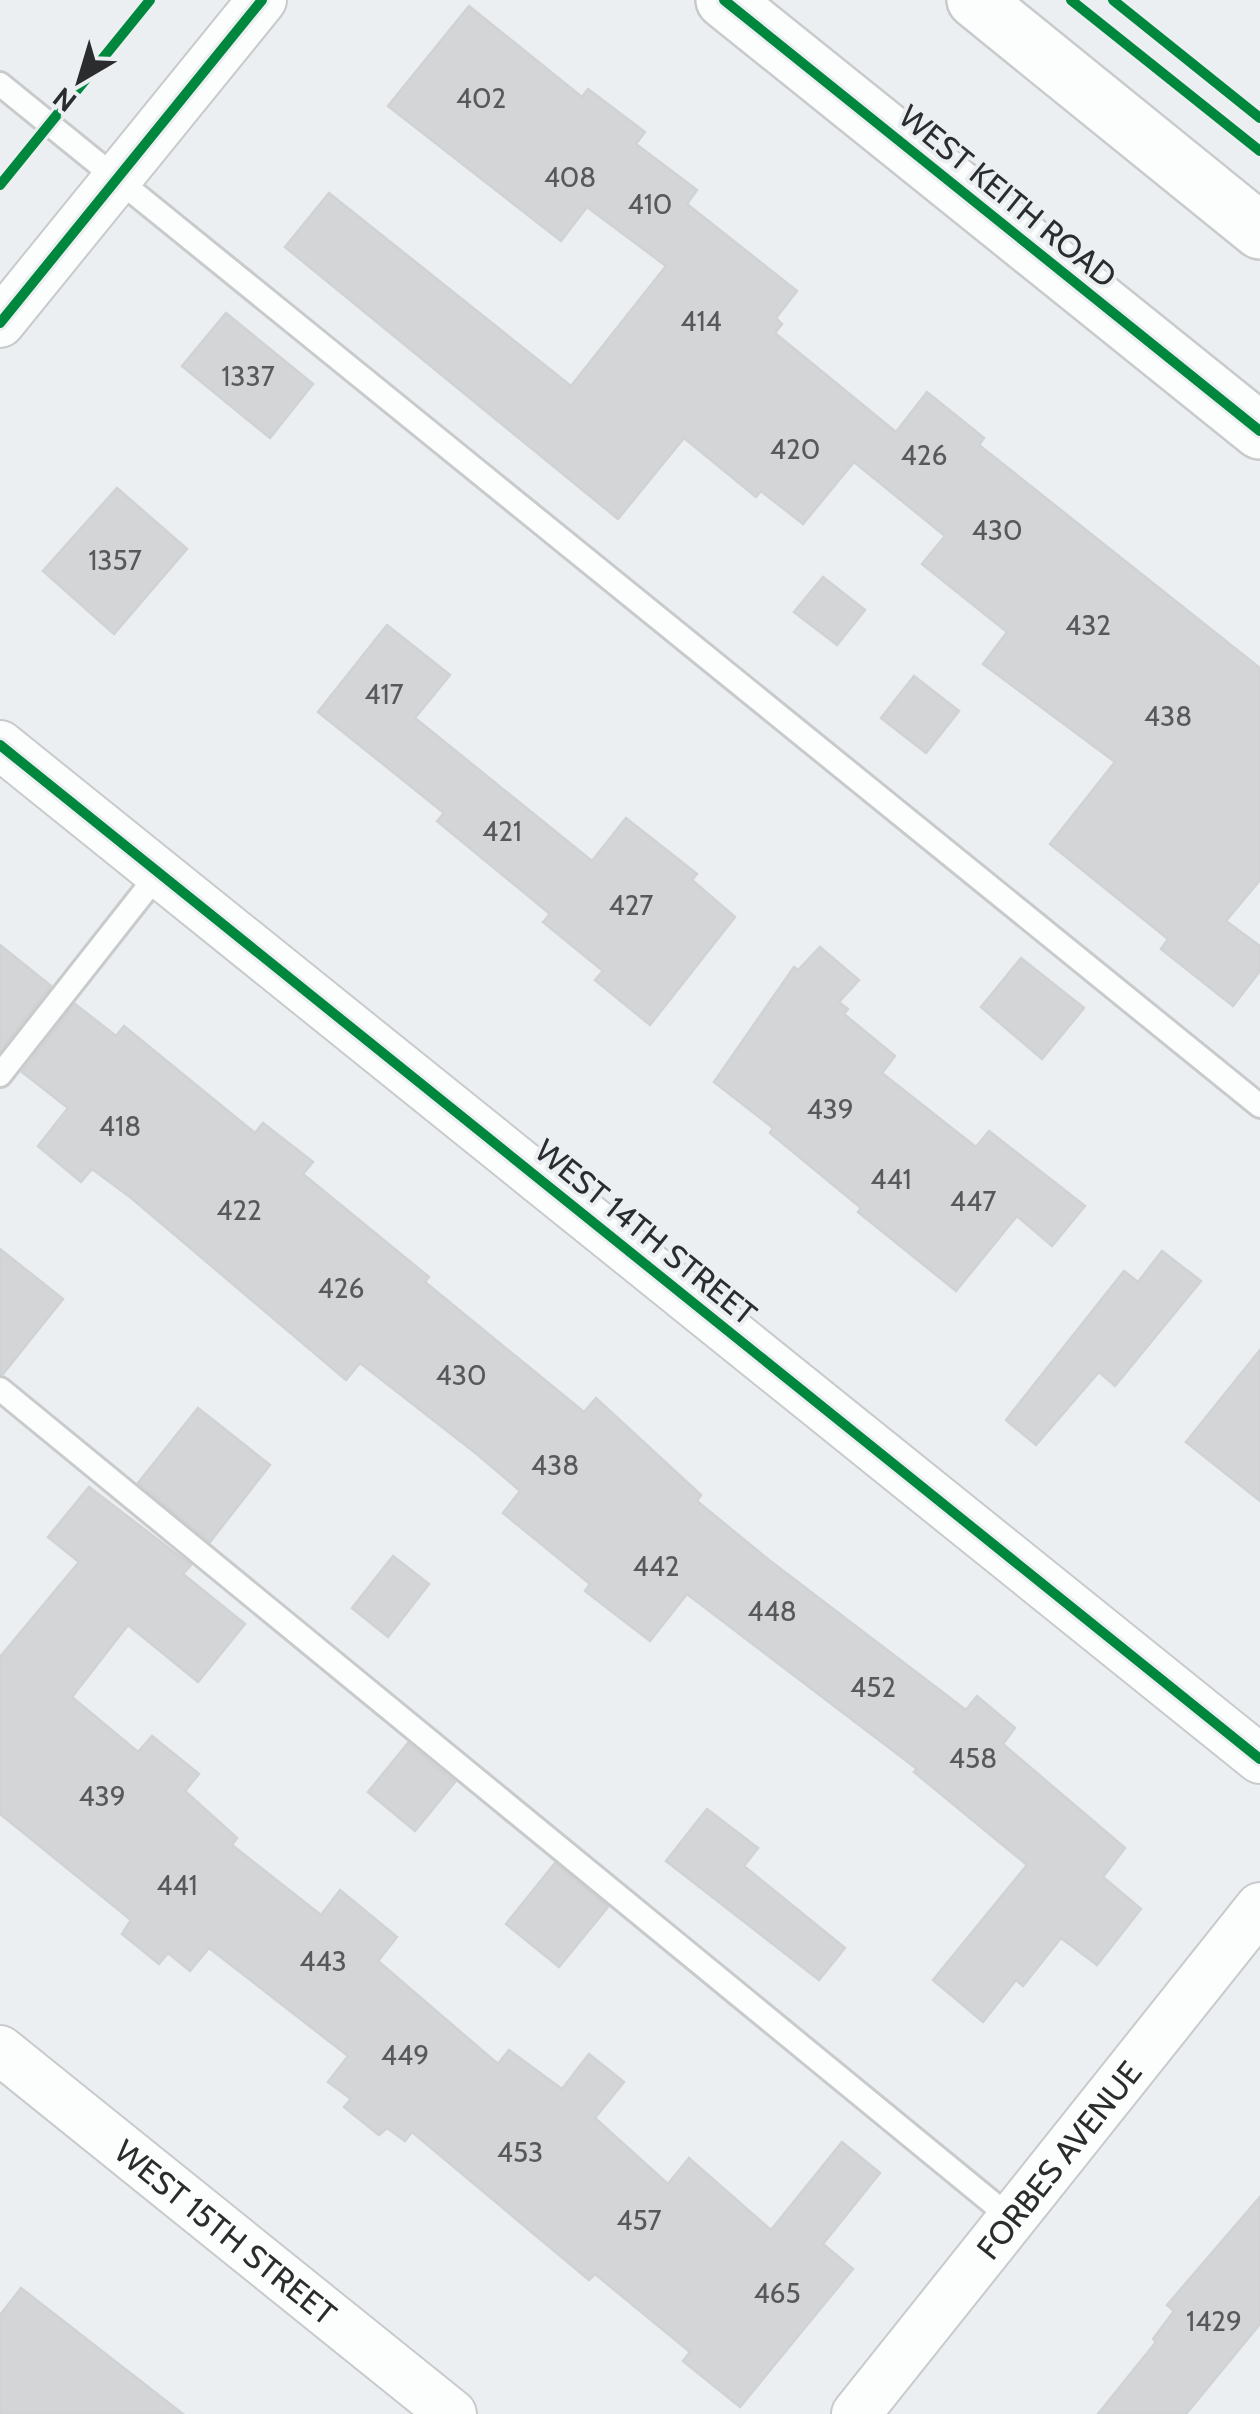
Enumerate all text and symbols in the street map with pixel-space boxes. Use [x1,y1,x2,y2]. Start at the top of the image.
north arrow [30,30,130,130]
text: N [46,80,83,119]
house number: 402 [456,81,506,115]
street label: WEST KEITH ROAD [891,96,1125,296]
house number: 408 [544,160,596,194]
house number: 410 [628,187,672,221]
house number: 414 [680,304,722,338]
house number: 1337 [221,359,275,393]
house number: 420 [770,432,820,466]
house number: 426 [901,438,947,472]
house number: 430 [972,513,1022,547]
house number: 1357 [88,543,142,577]
house number: 432 [1065,608,1111,642]
house number: 417 [364,677,404,711]
house number: 438 [1144,699,1192,733]
house number: 421 [482,814,522,848]
house number: 427 [609,888,653,922]
house number: 439 [806,1092,854,1126]
house number: 418 [99,1109,141,1143]
street label: WEST 14TH STREET [527,1131,765,1333]
house number: 441 [870,1162,912,1196]
house number: 447 [950,1184,996,1218]
house number: 422 [216,1193,262,1227]
house number: 426 [318,1271,364,1305]
house number: 430 [436,1358,486,1392]
house number: 438 [531,1448,579,1482]
house number: 442 [632,1549,680,1583]
house number: 448 [747,1594,797,1628]
house number: 452 [850,1670,896,1704]
house number: 458 [949,1741,997,1775]
house number: 439 [78,1779,126,1813]
house number: 441 [156,1868,198,1902]
house number: 443 [299,1944,347,1978]
house number: 449 [381,2038,429,2072]
street label: FORBES AVENUE [968,2053,1149,2267]
street label: WEST 15TH STREET [107,2131,344,2333]
house number: 453 [497,2135,543,2169]
house number: 457 [616,2203,662,2237]
house number: 465 [753,2276,801,2310]
house number: 1429 [1186,2304,1242,2338]

